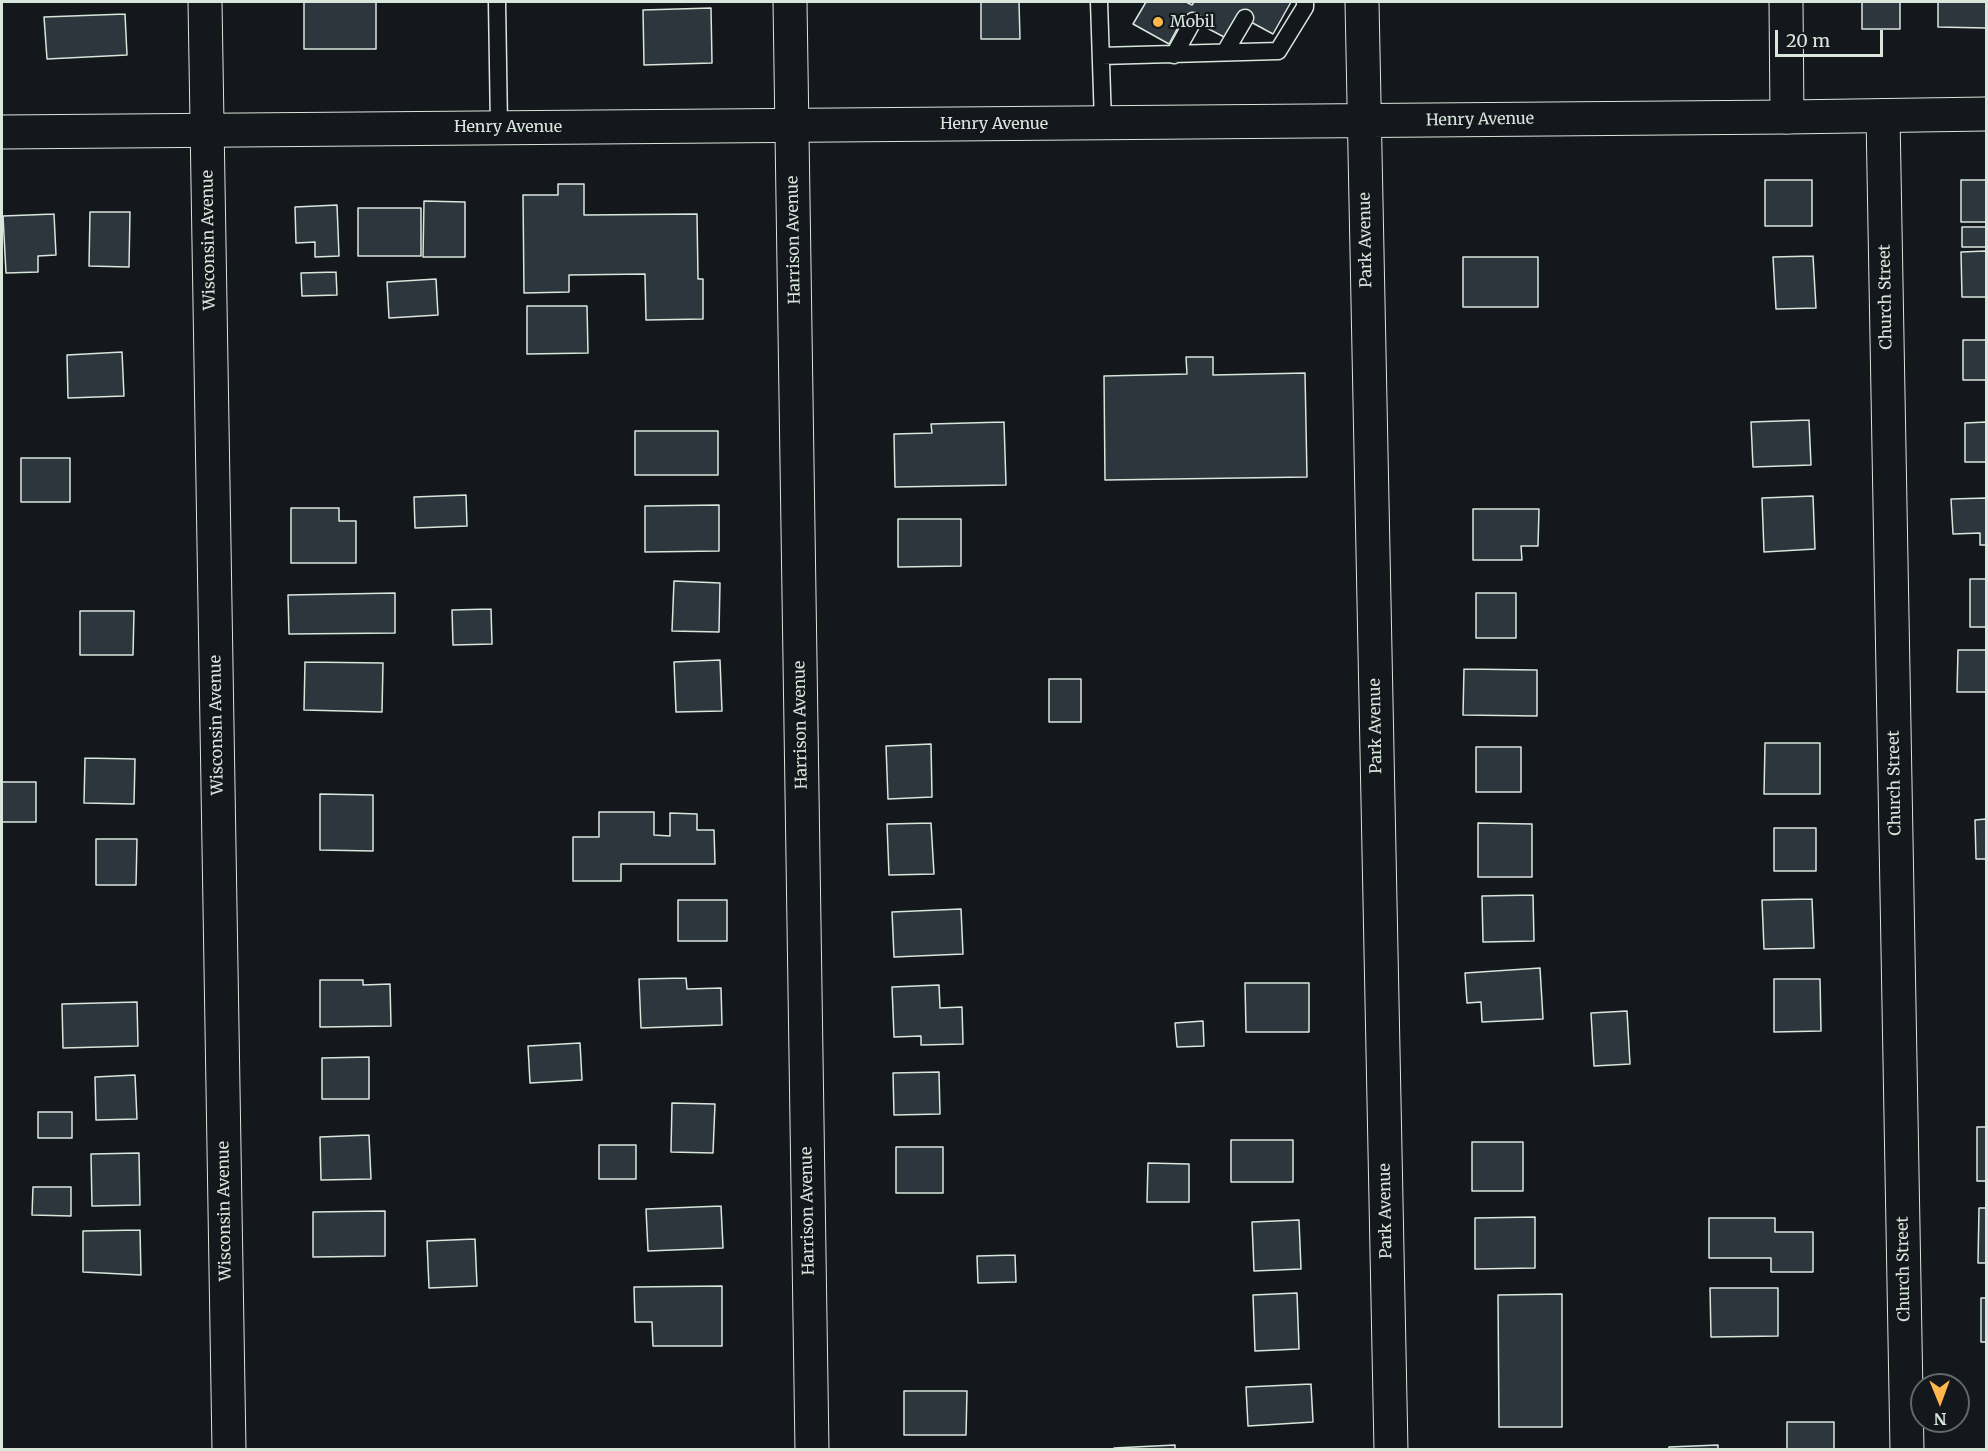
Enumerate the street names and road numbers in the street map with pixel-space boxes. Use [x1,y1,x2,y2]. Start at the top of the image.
street label: Henry Avenue [1426,109,1534,131]
street label: Henry Avenue [940,114,1048,134]
street label: Henry Avenue [454,117,562,137]
street label: Wisconsin Avenue [198,170,220,310]
street label: Harrison Avenue [783,175,805,305]
street label: Park Avenue [1356,192,1376,288]
street label: Church Street [1875,244,1897,350]
street label: Wisconsin Avenue [206,655,228,795]
street label: Harrison Avenue [790,660,812,790]
street label: Park Avenue [1366,678,1386,774]
street label: Church Street [1884,730,1906,836]
street label: Wisconsin Avenue [214,1141,236,1281]
street label: Harrison Avenue [797,1146,819,1276]
street label: Park Avenue [1376,1163,1396,1259]
street label: Church Street [1893,1216,1915,1322]

